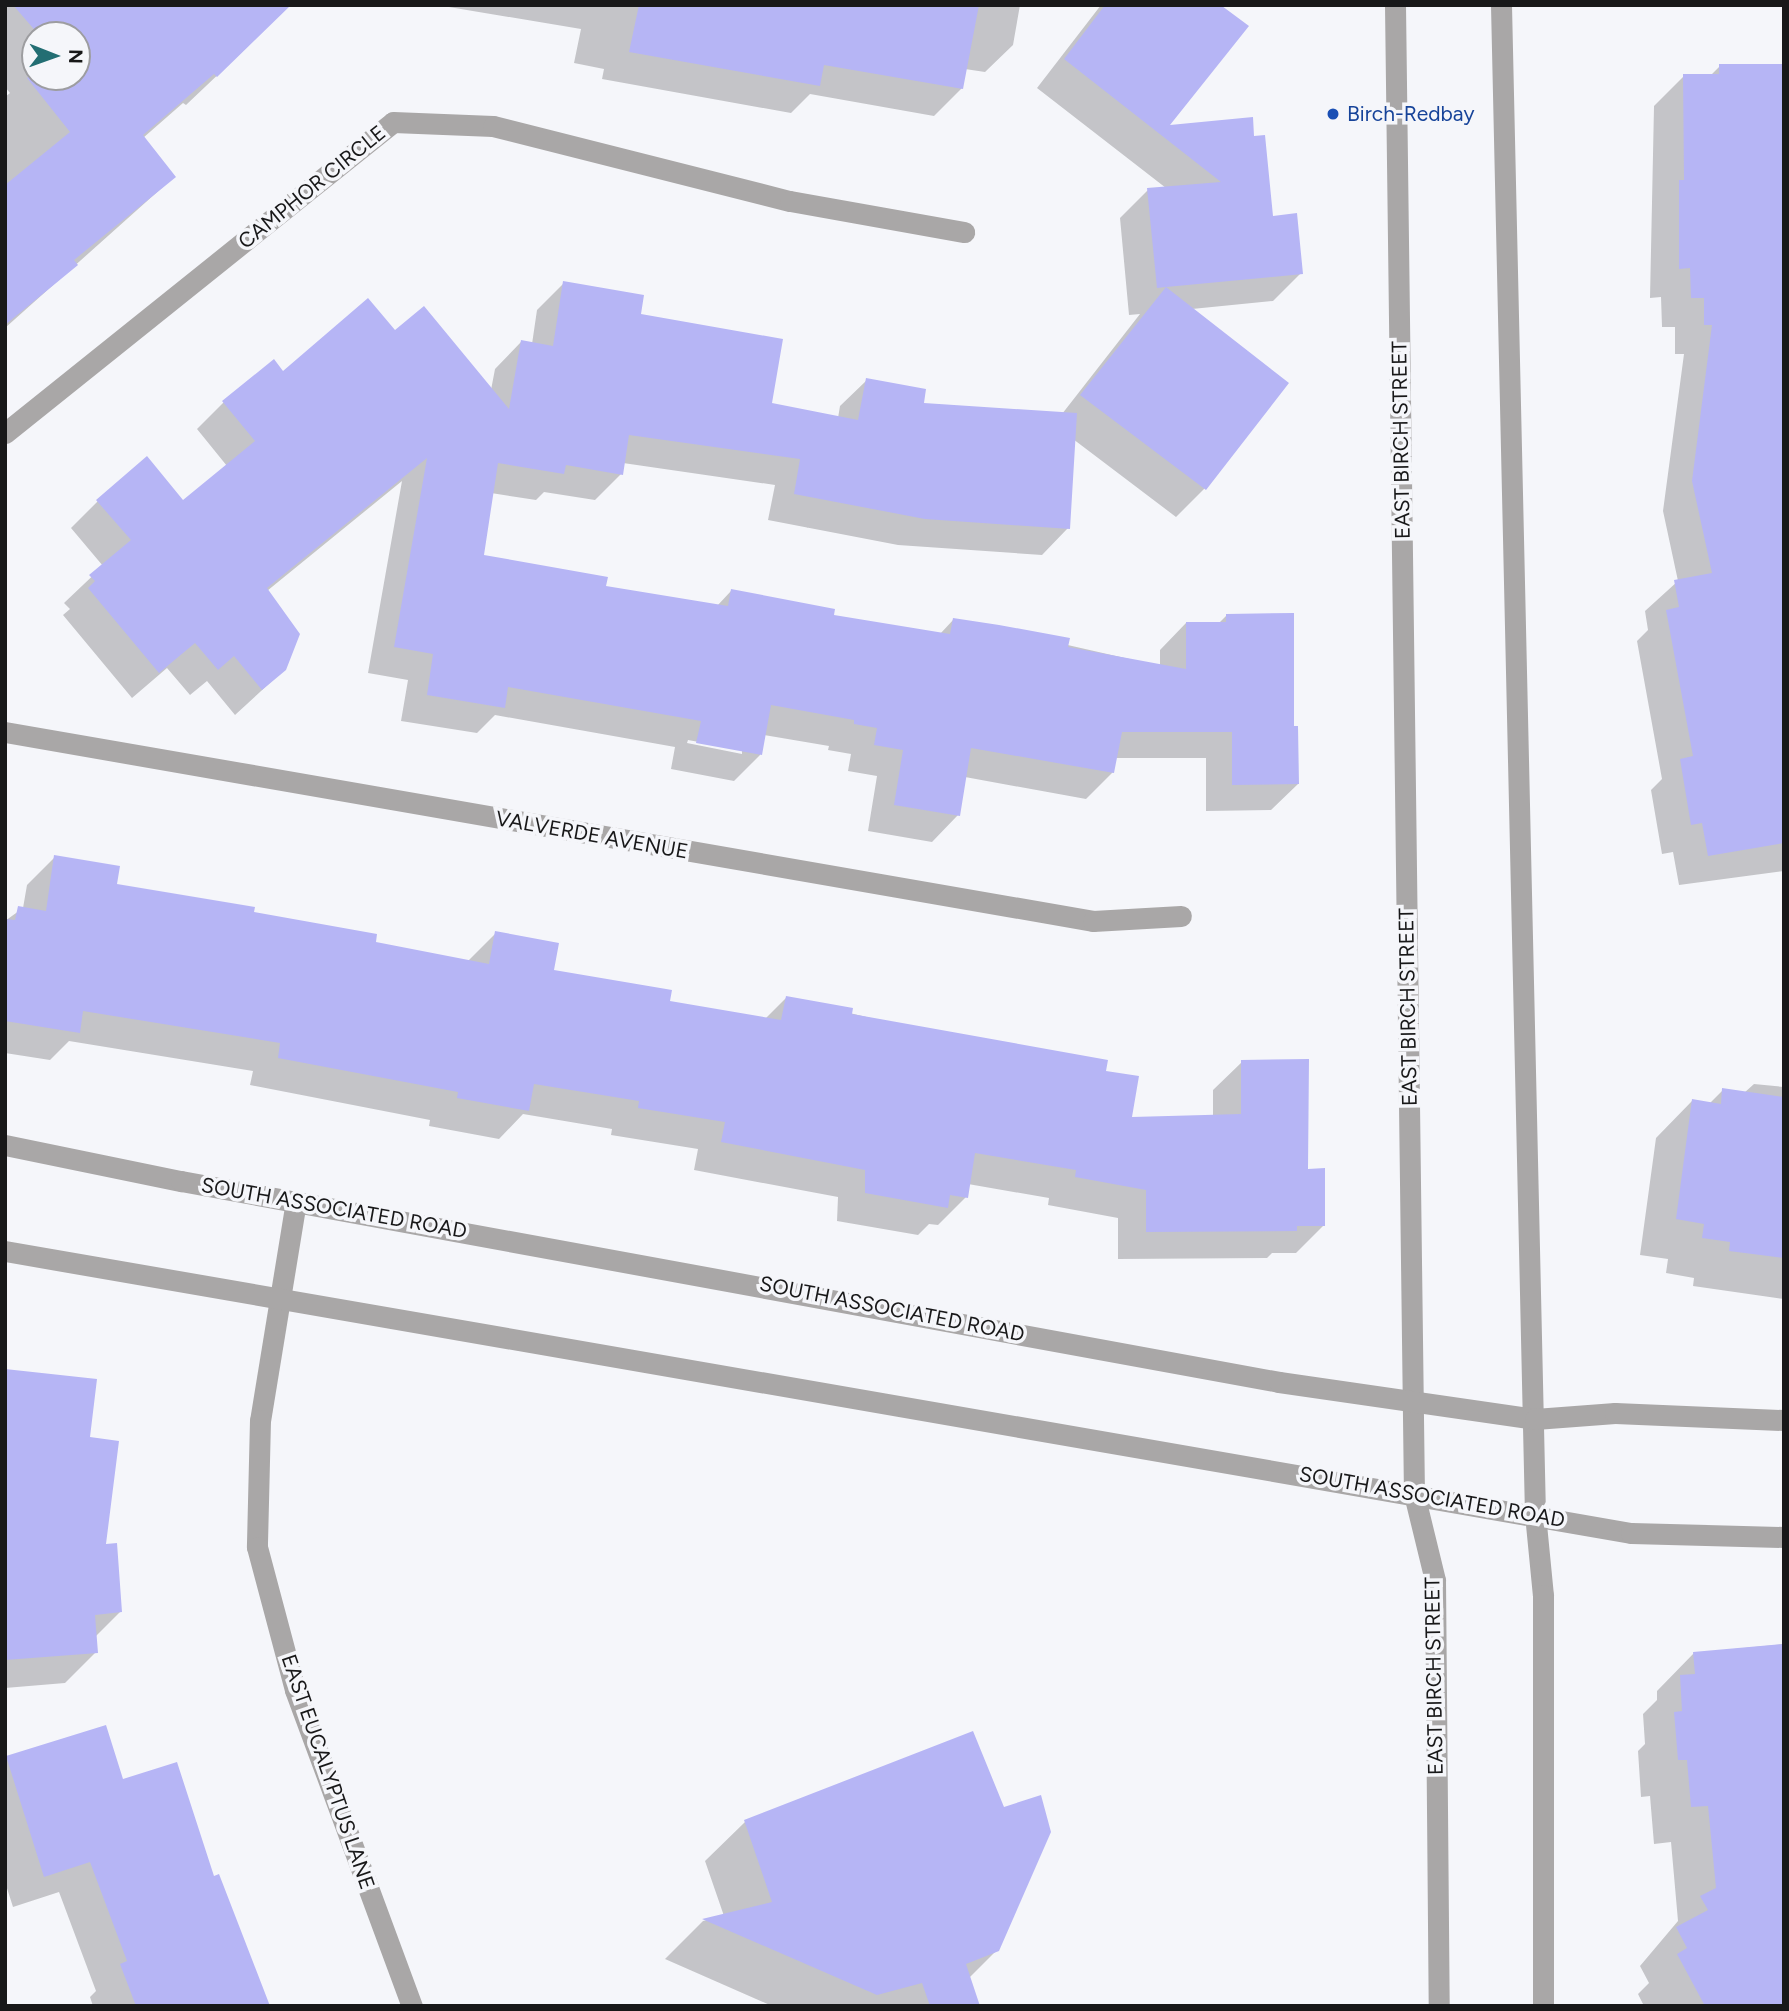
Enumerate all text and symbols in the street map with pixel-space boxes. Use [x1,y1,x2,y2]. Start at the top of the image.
north arrow [21,21,91,91]
text: N [64,49,87,64]
place label: Birch-Redbay [1347,101,1474,127]
marker: Birch-Redbay [1325,106,1341,122]
street label: CAMPHOR CIRCLE [233,120,391,254]
street label: EAST BIRCH STREET [1387,341,1415,539]
street label: VALVERDE AVENUE [494,806,690,864]
street label: EAST BIRCH STREET [1394,908,1422,1106]
street label: SOUTH ASSOCIATED ROAD [199,1172,469,1244]
street label: SOUTH ASSOCIATED ROAD [757,1271,1027,1347]
street label: SOUTH ASSOCIATED ROAD [1297,1461,1567,1533]
street label: EAST BIRCH STREET [1420,1577,1448,1775]
street label: EAST EUCALYPTUS LANE [276,1651,380,1893]

